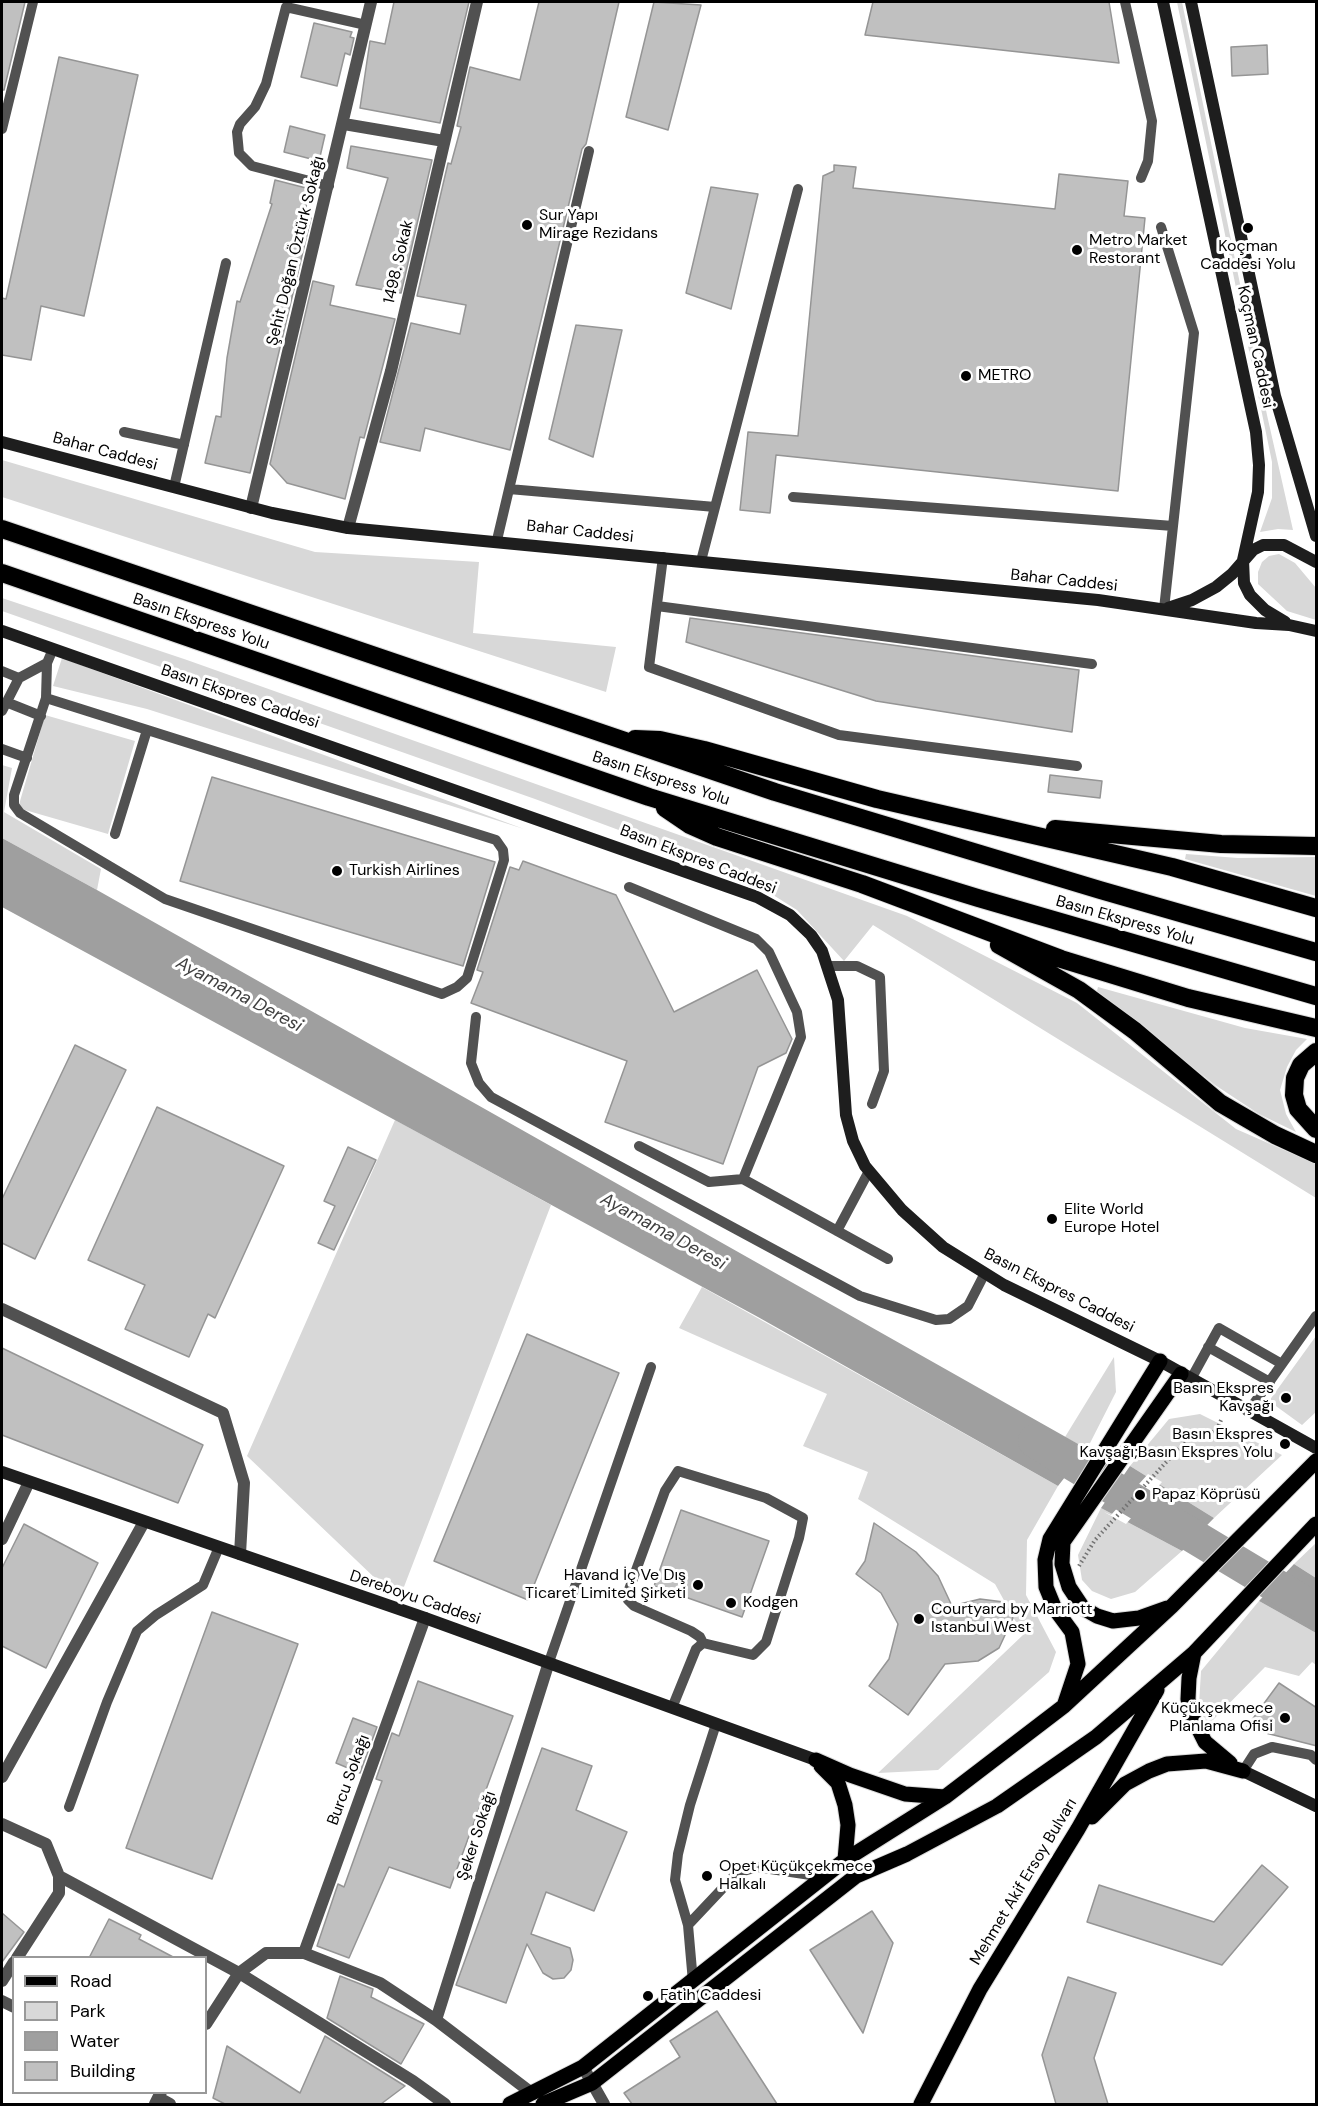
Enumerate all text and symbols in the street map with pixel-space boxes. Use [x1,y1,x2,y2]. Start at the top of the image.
street label: Şehit Doğan Öztürk Sokağı [263,154,329,348]
place label: Sur Yapı Mirage Rezidans [539,206,658,244]
street label: 1498. Sokak [380,218,418,306]
marker: Sur Yapı Mirage Rezidans [520,218,534,232]
marker: Koçman Caddesi Yolu [1241,221,1255,235]
place label: Metro Market Restorant [1089,231,1188,269]
place label: Koçman Caddesi Yolu [1200,237,1296,275]
marker: Metro Market Restorant [1070,243,1084,257]
street label: Koçman Caddesi [1233,284,1277,410]
place label: METRO [978,366,1031,386]
marker: METRO [959,369,973,383]
street label: Bahar Caddesi [51,429,159,475]
street label: Bahar Caddesi [525,517,635,547]
street label: Bahar Caddesi [1009,566,1119,596]
street label: Basın Ekspress Yolu [130,590,272,654]
street label: Basın Ekspres Caddesi [158,661,322,733]
street label: Basın Ekspress Yolu [590,748,732,810]
street label: Basın Ekspres Caddesi [617,821,779,899]
place label: Turkish Airlines [349,861,460,881]
marker: Turkish Airlines [330,864,344,878]
street label: Basın Ekspress Yolu [1054,892,1196,950]
water label: Ayamama Deresi [172,953,306,1037]
water label: Ayamama Deresi [596,1189,730,1275]
place label: Elite World Europe Hotel [1064,1200,1159,1238]
marker: Elite World Europe Hotel [1045,1212,1059,1226]
street label: Basın Ekspres Caddesi [981,1245,1137,1337]
place label: Basın Ekspres Kavşağı [1173,1379,1274,1417]
marker: Basın Ekspres Kavşağı [1279,1391,1293,1405]
place label: Basın Ekspres Kavşağı;Basın Ekspres Yolu [1080,1425,1273,1463]
marker: Basın Ekspres Kavşağı;Basın Ekspres Yolu [1278,1437,1292,1451]
place label: Papaz Köprüsü [1152,1485,1261,1505]
marker: Papaz Köprüsü [1133,1488,1147,1502]
place label: Havand İç Ve Dış Ticaret Limited Şirketi [525,1566,686,1604]
street label: Dereboyu Caddesi [347,1567,483,1629]
marker: Havand İç Ve Dış Ticaret Limited Şirketi [691,1578,705,1592]
place label: Kodgen [743,1593,798,1613]
marker: Kodgen [724,1596,738,1610]
place label: Courtyard by Marriott Istanbul West [931,1600,1092,1638]
marker: Courtyard by Marriott Istanbul West [912,1612,926,1626]
place label: Küçükçekmece Planlama Ofisi [1161,1699,1273,1737]
marker: Küçükçekmece Planlama Ofisi [1278,1711,1292,1725]
street label: Burcu Sokağı [324,1732,374,1828]
street label: Şeker Sokağı [453,1789,501,1883]
street label: Mehmet Akif Ersoy Bulvarı [967,1795,1081,1969]
place label: Opet Küçükçekmece Halkalı [719,1857,873,1895]
marker: Opet Küçükçekmece Halkalı [700,1869,714,1883]
legend [12,1956,207,2094]
text: Road [70,1969,112,1993]
place label: Fatih Caddesi [660,1986,761,2006]
marker: Fatih Caddesi [641,1989,655,2003]
text: Park [70,1999,106,2023]
text: Water [70,2029,120,2053]
text: Building [70,2059,135,2083]

